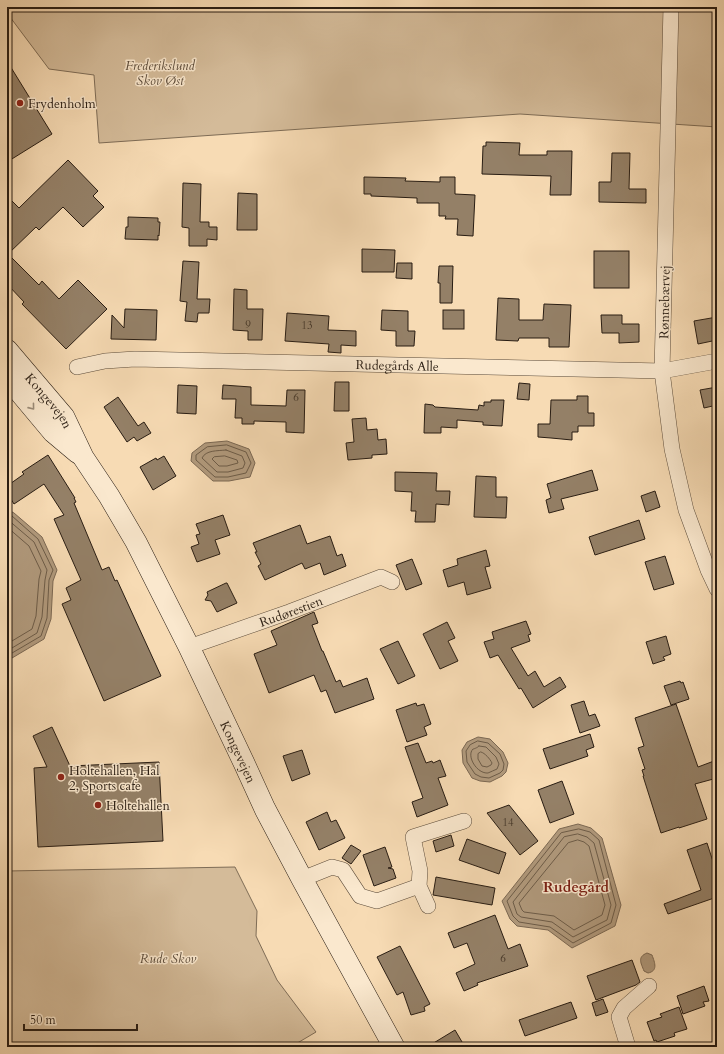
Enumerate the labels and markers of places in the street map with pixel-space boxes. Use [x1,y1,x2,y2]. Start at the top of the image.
place label: Frydenholm [28,95,96,113]
marker: Frydenholm [15,98,25,108]
place label: Holtehallen, Hal 2, Sports cafe [69,762,160,795]
marker: Holtehallen, Hal 2, Sports cafe [56,772,66,782]
place label: Holtehallen [106,797,170,815]
marker: Holtehallen [93,800,103,810]

